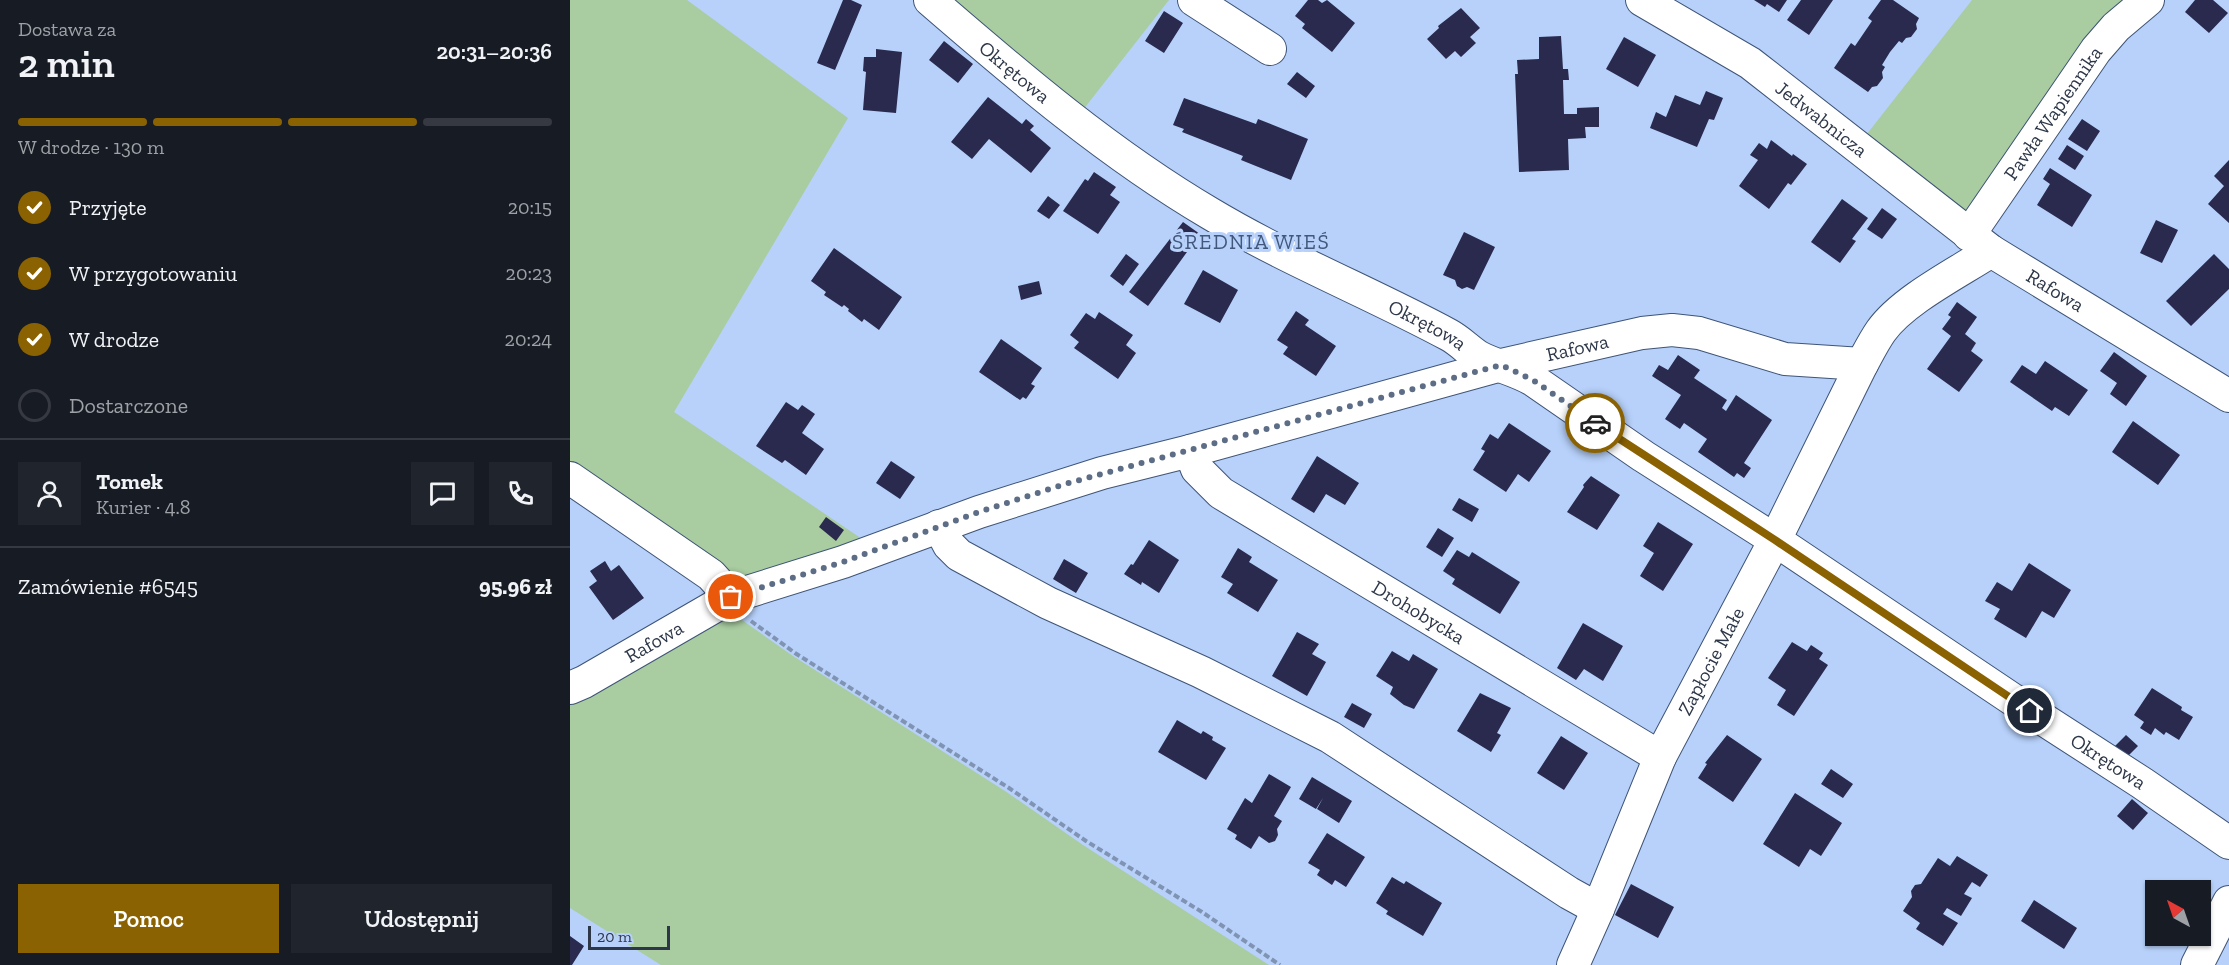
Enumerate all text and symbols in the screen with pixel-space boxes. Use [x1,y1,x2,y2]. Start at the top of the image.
text: Dostawa za [18,17,116,41]
street label: Okrętowa [974,35,1055,108]
text: 20:31–20:36 [436,38,552,65]
text: 2 min [18,40,115,87]
street label: Pawła Wapiennika [1998,41,2107,184]
street label: Jedwabnicza [1771,76,1873,162]
text: W drodze · 130 m [18,135,164,159]
icon: check [18,191,51,224]
text: Przyjęte [69,194,147,221]
text: 20:15 [508,195,552,219]
district label: ŚREDNIA WIEŚ [1172,229,1330,254]
icon: check [18,257,51,290]
text: W przygotowaniu [69,260,237,287]
text: 20:23 [506,261,552,285]
street label: Rafowa [2022,263,2089,317]
street label: Okrętowa [1385,294,1472,355]
icon: check [18,323,51,356]
text: W drodze [69,326,159,353]
text: 20:24 [505,327,552,351]
street label: Rafowa [1544,329,1611,366]
text: Dostarczone [69,392,188,419]
courier [1565,393,1625,453]
icon: car [1579,407,1612,440]
button: person [18,462,81,525]
button: chat [411,462,474,525]
button: phone [489,462,552,525]
text: Tomek [96,468,163,495]
text: Kurier · 4.8 [96,495,191,519]
pin [705,571,756,622]
text: Zamówienie #6545 [18,573,198,600]
text: 95.96 zł [479,573,552,600]
street label: Drohobycka [1368,575,1470,649]
icon: bag [714,580,747,613]
street label: Zapłocie Małe [1672,603,1749,719]
street label: Rafowa [621,615,688,668]
pin [2004,685,2055,736]
icon: home [2013,694,2046,727]
street label: Okrętowa [2066,728,2151,795]
north arrow [2145,880,2211,946]
map controls [2145,880,2211,946]
button: Pomoc [18,884,279,953]
button: Udostępnij [291,884,552,953]
scale bar [588,923,670,950]
text: 20 m [597,927,632,946]

